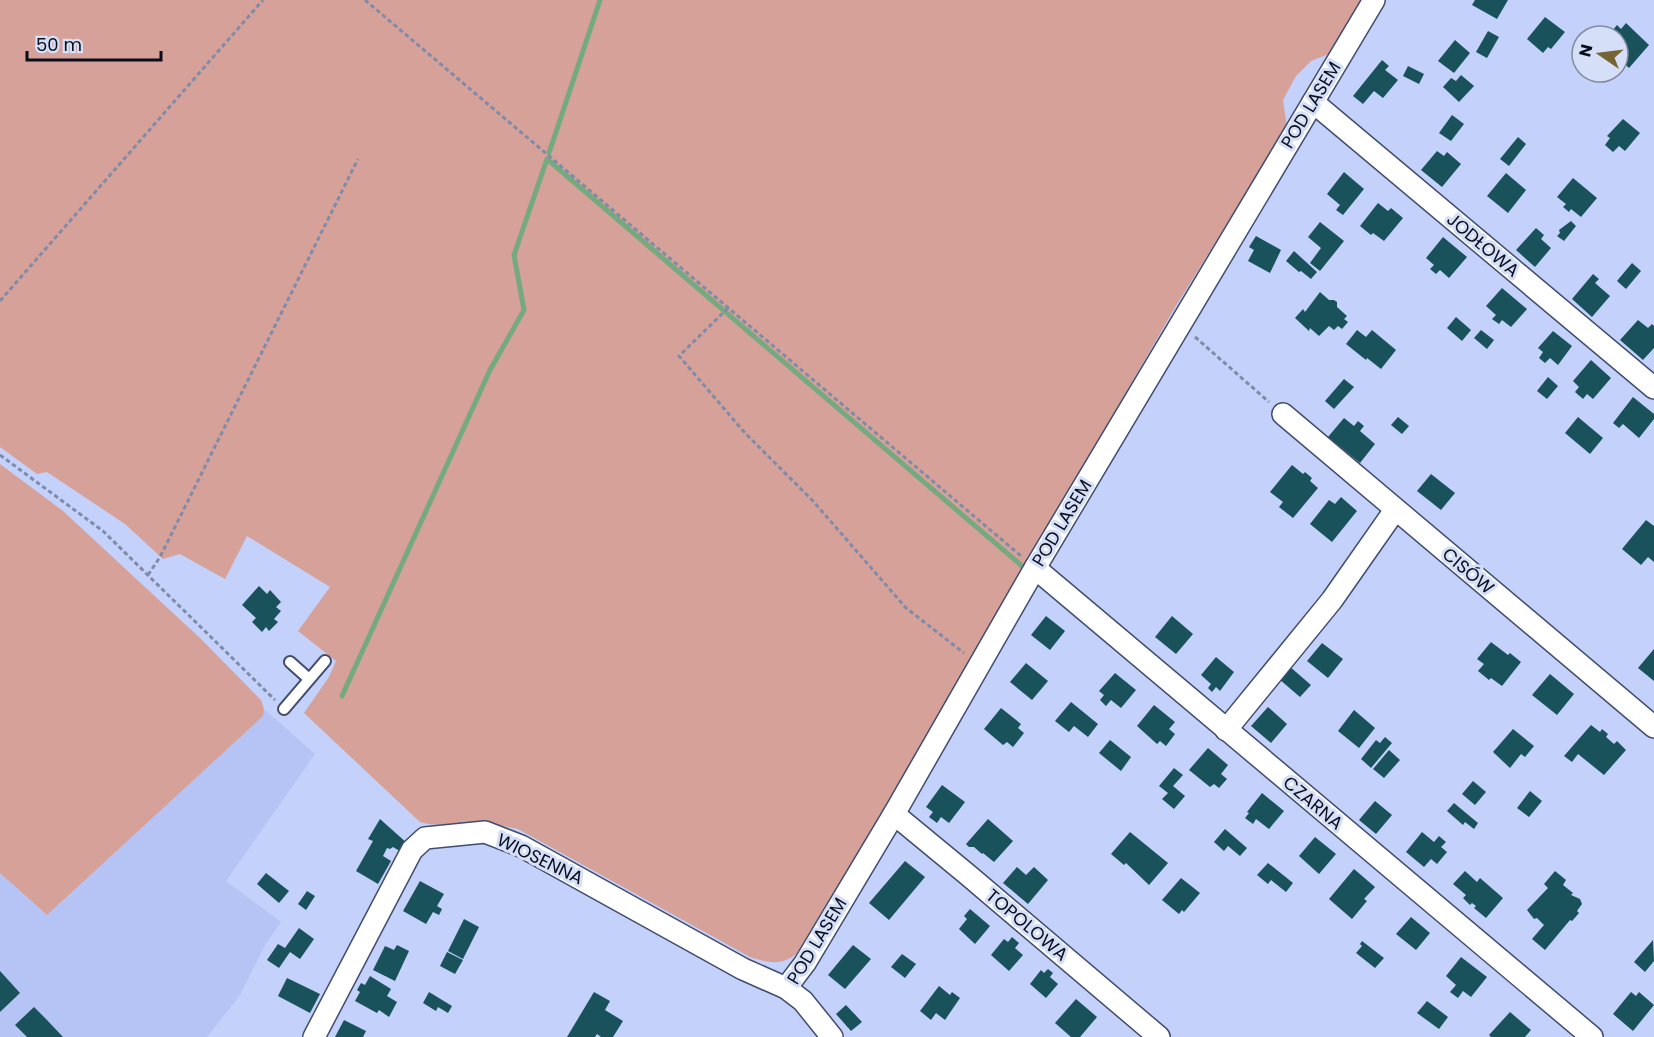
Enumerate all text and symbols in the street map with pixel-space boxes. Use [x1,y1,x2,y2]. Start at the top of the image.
scale bar [27,24,160,62]
north arrow [1570,24,1630,84]
text: 50 m [36,32,82,57]
text: N [1573,42,1599,59]
street label: POD LASEM [1275,57,1346,153]
street label: JODŁOWA [1442,207,1525,283]
street label: POD LASEM [1026,475,1097,571]
street label: CISÓW [1437,542,1500,600]
street label: CZARNA [1278,770,1349,835]
street label: WIOSENNA [493,827,588,890]
street label: TOPOLOWA [981,883,1074,966]
street label: POD LASEM [781,893,852,989]

